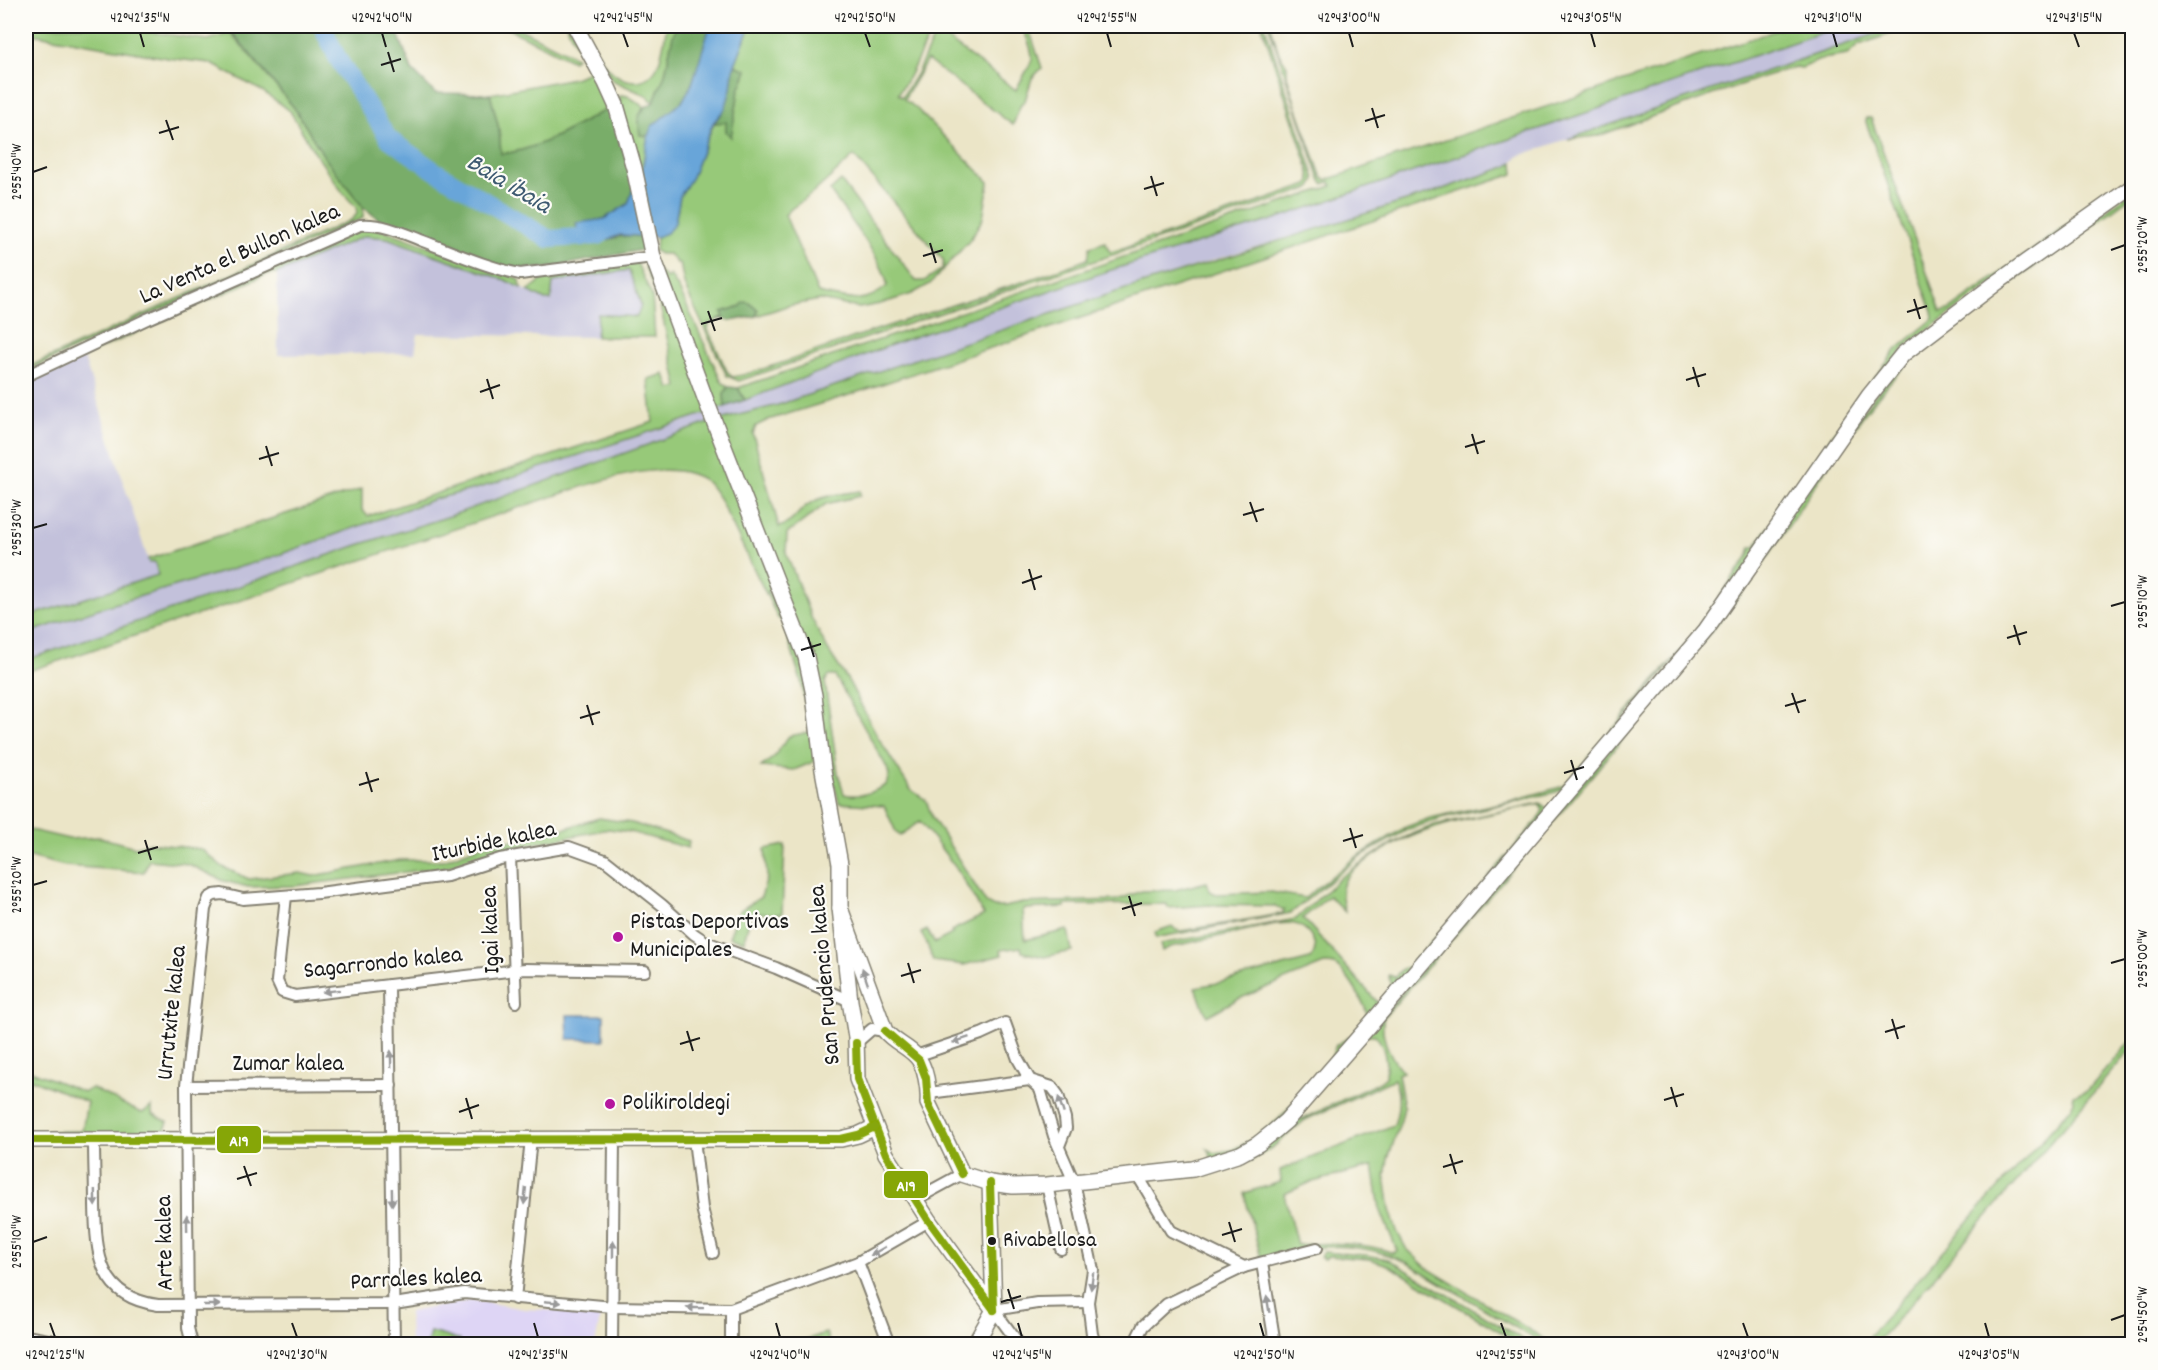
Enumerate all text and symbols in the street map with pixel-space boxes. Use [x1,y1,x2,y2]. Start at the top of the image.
text: 42°42'35"N [110,8,170,30]
text: 42°42'40"N [352,8,412,30]
text: 42°42'45"N [593,8,653,30]
text: 42°42'50"N [834,8,896,30]
text: 42°42'55"N [1077,8,1137,30]
text: 42°43'00"N [1318,8,1380,30]
text: 42°43'05"N [1560,8,1622,30]
text: 42°43'10"N [1804,8,1862,30]
text: 42°43'15"N [2046,8,2102,30]
text: 2°55'40"W [7,143,29,200]
water label: Baia ibaia [459,145,559,226]
street label: La Venta el Bullon kalea [134,195,346,314]
text: 2°55'20"W [2133,216,2155,273]
text: 2°55'30"W [7,499,29,557]
text: 2°55'10"W [2133,575,2155,629]
street label: Iturbide kalea [429,813,560,873]
text: 2°55'20"W [7,856,29,913]
street label: San Prudencio kalea [801,883,851,1066]
street label: Igai kalea [473,885,511,974]
place label: Pistas Deportivas Municipales [630,906,789,968]
text: 2°55'00"W [2133,929,2155,988]
marker: Pistas Deportivas Municipales [611,930,625,944]
street label: Sagarrondo kalea [302,939,465,989]
street label: Urrutxite kalea [149,943,197,1082]
one-way arrow [860,967,870,985]
one-way arrow [322,987,341,996]
one-way arrow [952,1036,970,1046]
street label: Zumar kalea [232,1048,345,1082]
one-way arrow [386,1050,395,1069]
place label: Polikiroldegi [622,1087,730,1121]
one-way arrow [1056,1096,1065,1114]
marker: Polikiroldegi [603,1097,617,1111]
line badge: A19 [216,1125,262,1154]
text: A19 [229,1131,249,1154]
line badge: A19 [883,1170,929,1199]
text: A19 [896,1176,916,1199]
one-way arrow [520,1187,530,1206]
one-way arrow [388,1188,397,1207]
one-way arrow [90,1189,100,1208]
street label: Arte kalea [148,1194,184,1291]
one-way arrow [182,1214,192,1233]
text: 2°55'10"W [7,1215,29,1269]
place label: Rivabellosa [1003,1226,1097,1257]
marker: Rivabellosa [986,1235,998,1247]
one-way arrow [608,1239,618,1258]
one-way arrow [870,1245,886,1256]
street label: Parrales kalea [349,1260,483,1300]
one-way arrow [1087,1271,1096,1290]
text: 2°54'50"W [2133,1286,2155,1343]
one-way arrow [1263,1294,1272,1313]
one-way arrow [543,1297,562,1307]
one-way arrow [202,1300,221,1310]
one-way arrow [685,1304,704,1313]
text: 42°42'25"N [25,1345,85,1367]
text: 42°42'30"N [267,1345,327,1367]
text: 42°42'35"N [508,1345,568,1367]
text: 42°42'40"N [750,1345,810,1367]
text: 42°42'45"N [992,1345,1052,1367]
text: 42°42'50"N [1233,1345,1295,1367]
text: 42°42'55"N [1476,1345,1536,1367]
text: 42°43'00"N [1717,1345,1779,1367]
text: 42°43'05"N [1958,1345,2020,1367]

